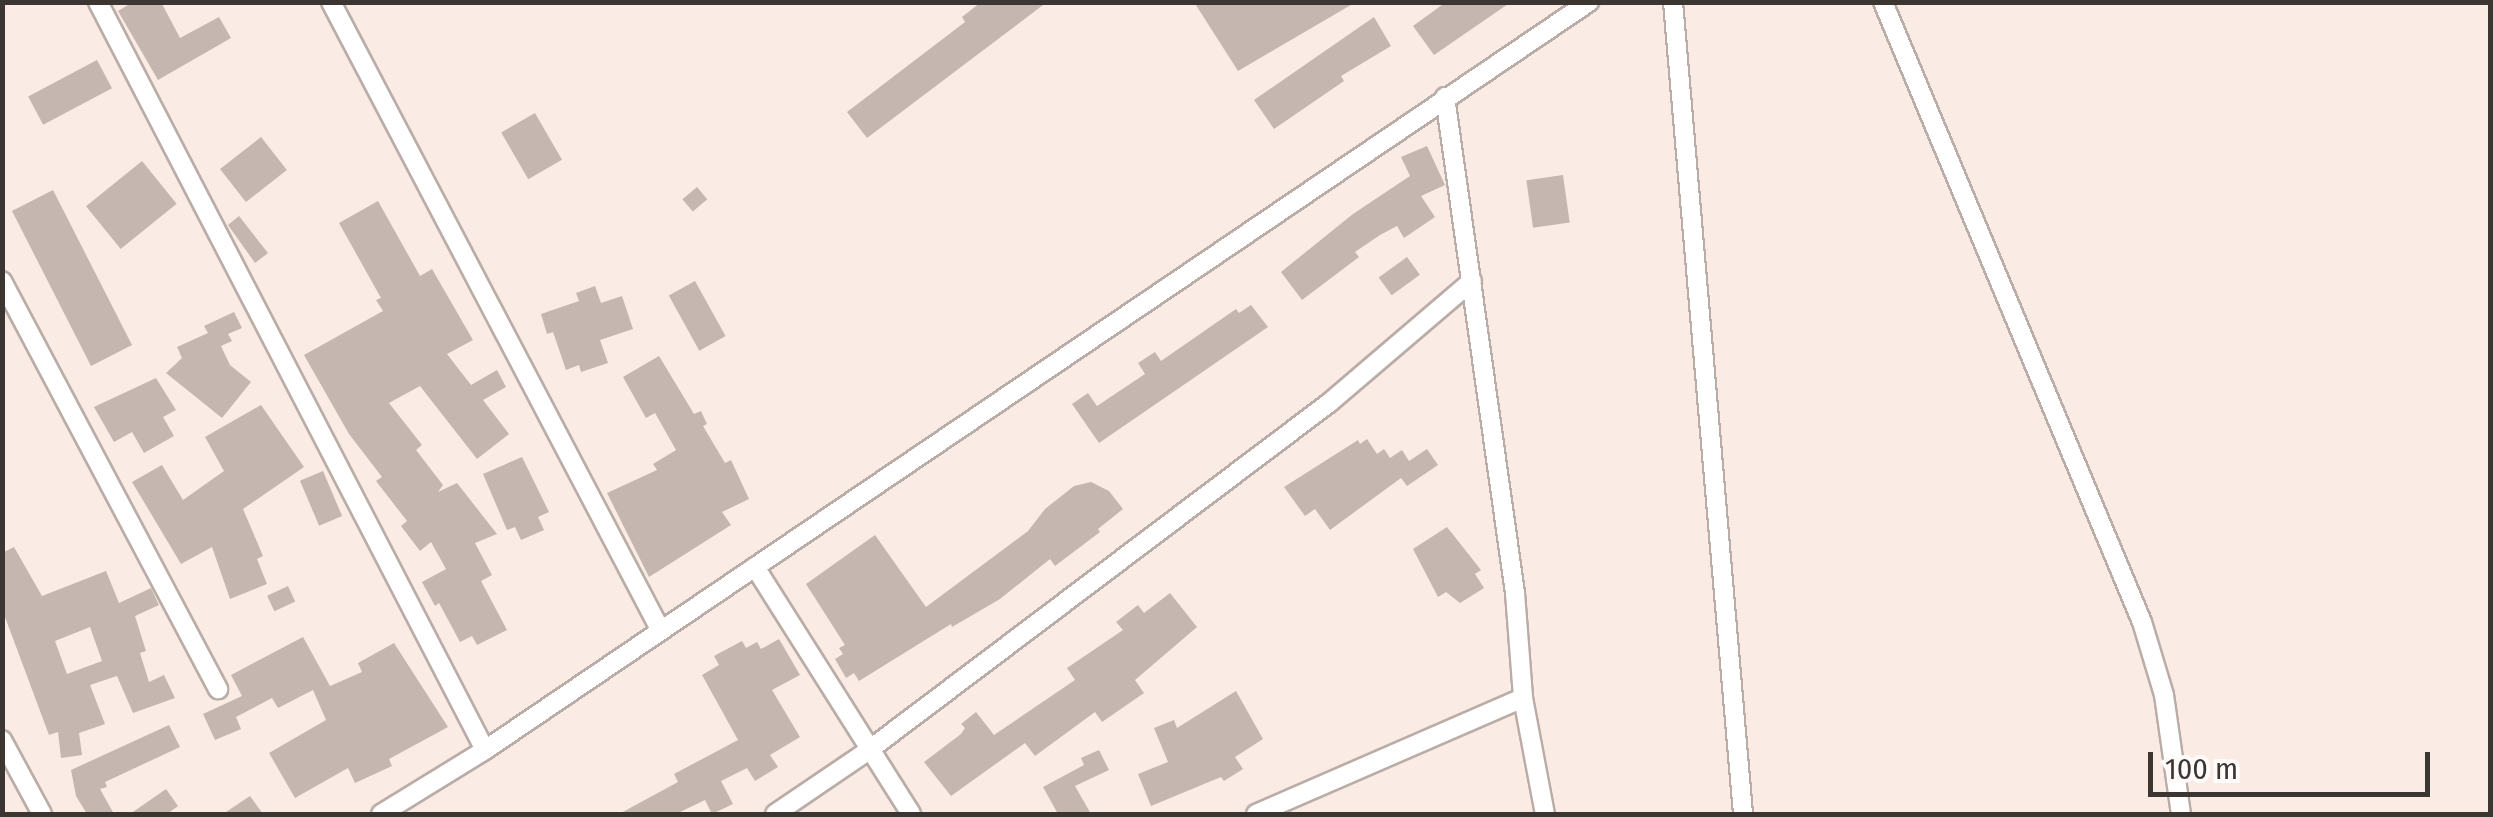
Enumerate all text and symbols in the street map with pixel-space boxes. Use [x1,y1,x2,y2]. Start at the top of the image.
scale bar [2153,732,2436,794]
text: 100 m [2165,751,2238,787]

